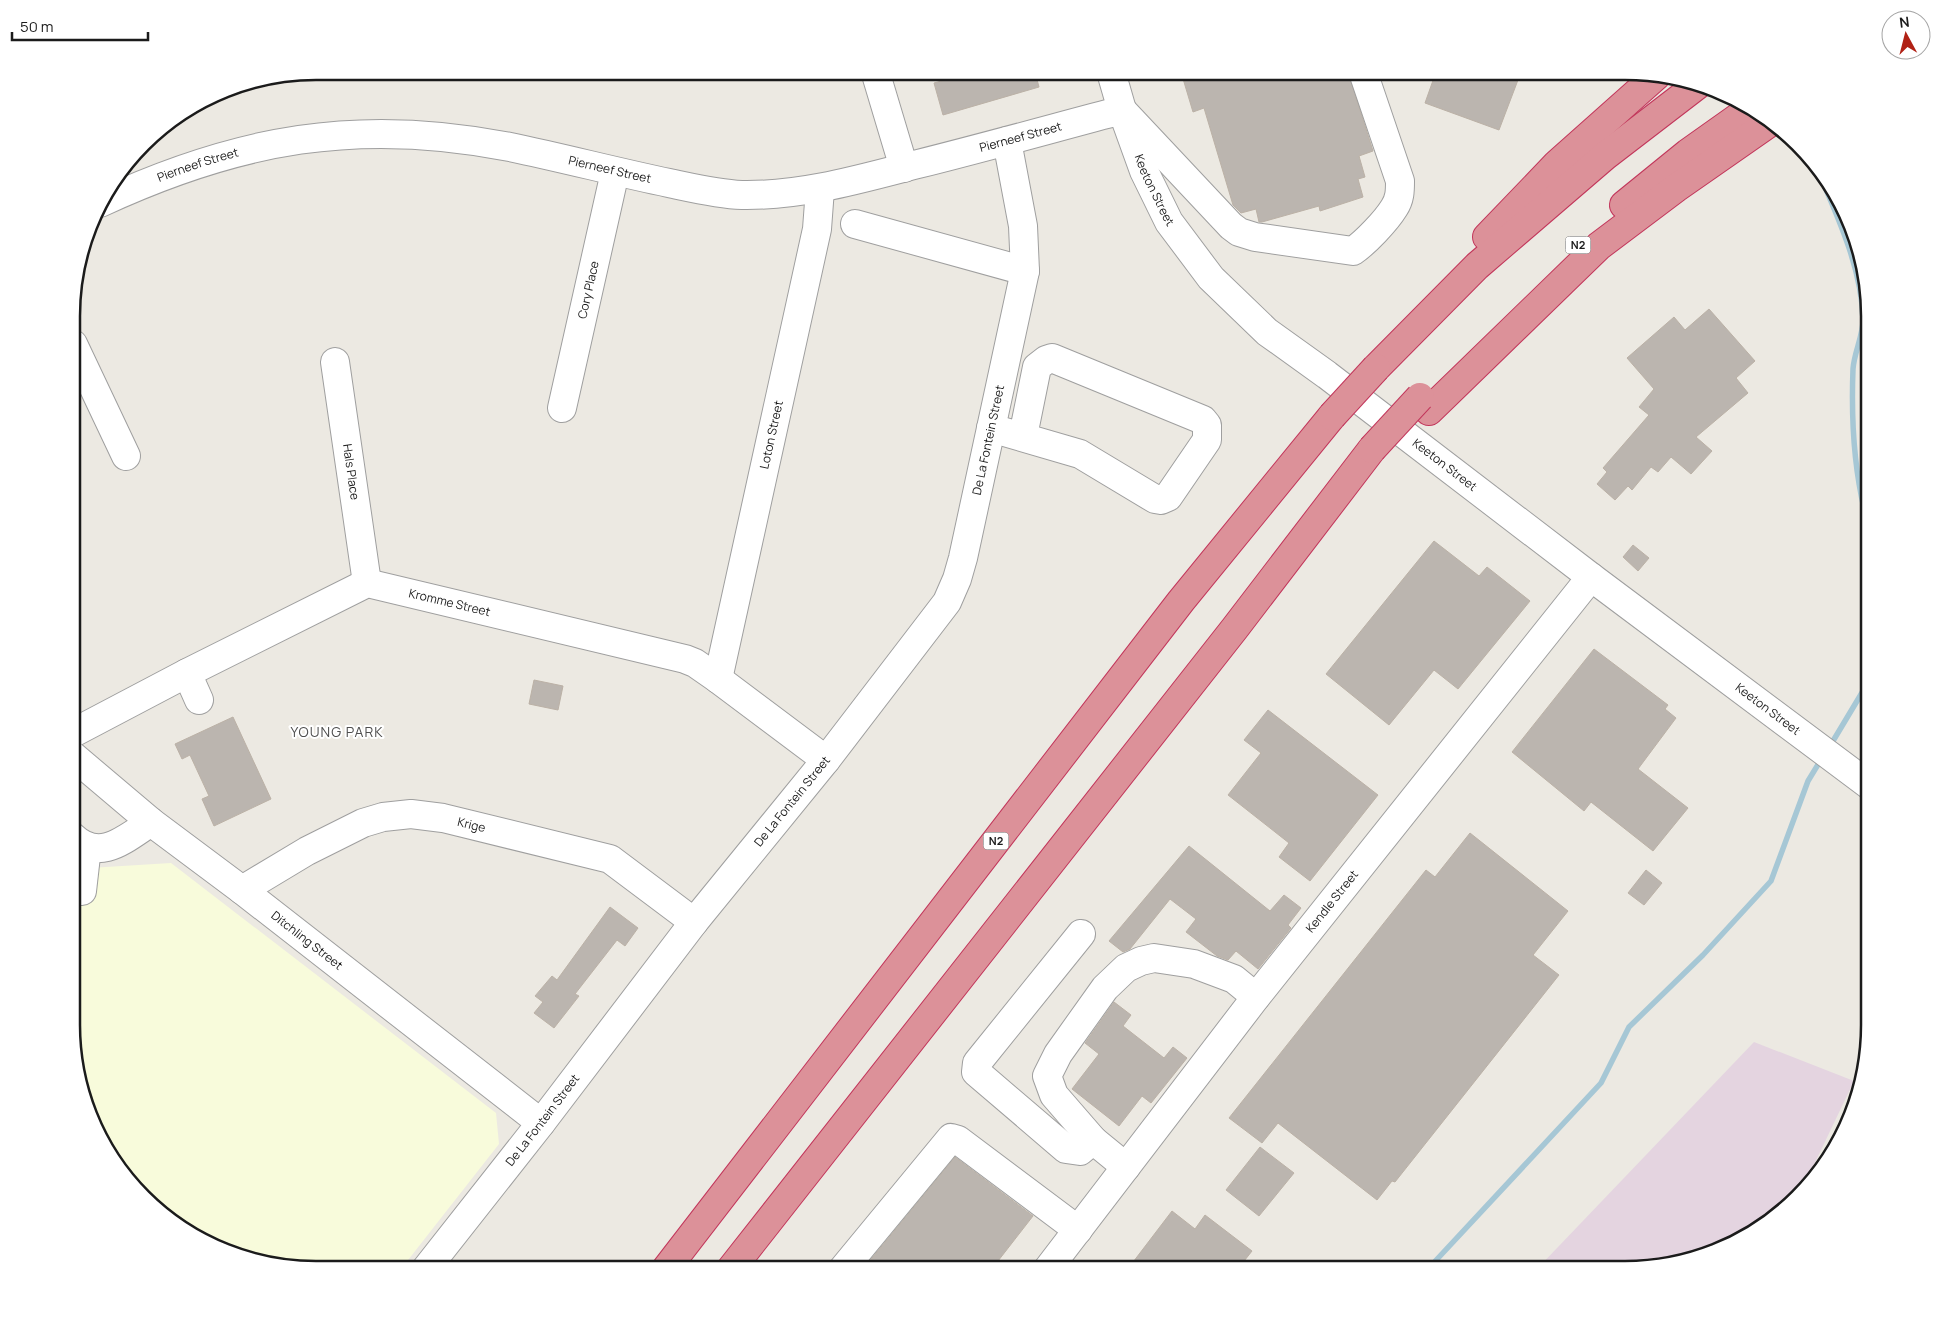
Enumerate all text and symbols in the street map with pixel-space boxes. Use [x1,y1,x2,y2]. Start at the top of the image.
scale bar [12,10,149,42]
north arrow [1881,10,1931,60]
text: N [1898,12,1911,32]
text: 50 m [20,16,54,37]
street label: Pierneef Street [977,118,1064,156]
street label: Pierneef Street [155,144,240,186]
street label: Pierneef Street [567,151,653,187]
street label: Keeton Street [1131,152,1178,230]
road number: N2 [1566,236,1590,254]
street label: Cory Place [573,259,603,320]
street label: De La Fontein Street [968,383,1008,497]
street label: Loton Street [755,399,787,471]
street label: Keeton Street [1409,434,1481,495]
street label: Hals Place [339,443,364,501]
street label: Kromme Street [407,584,492,620]
street label: Keeton Street [1732,679,1804,739]
district label: YOUNG PARK [290,722,384,741]
street label: De La Fontein Street [750,752,834,850]
street label: Krige [456,813,487,836]
road number: N2 [984,832,1008,849]
street label: Kendle Street [1302,866,1362,936]
street label: Ditchling Street [268,907,347,974]
street label: De La Fontein Street [501,1070,583,1169]

